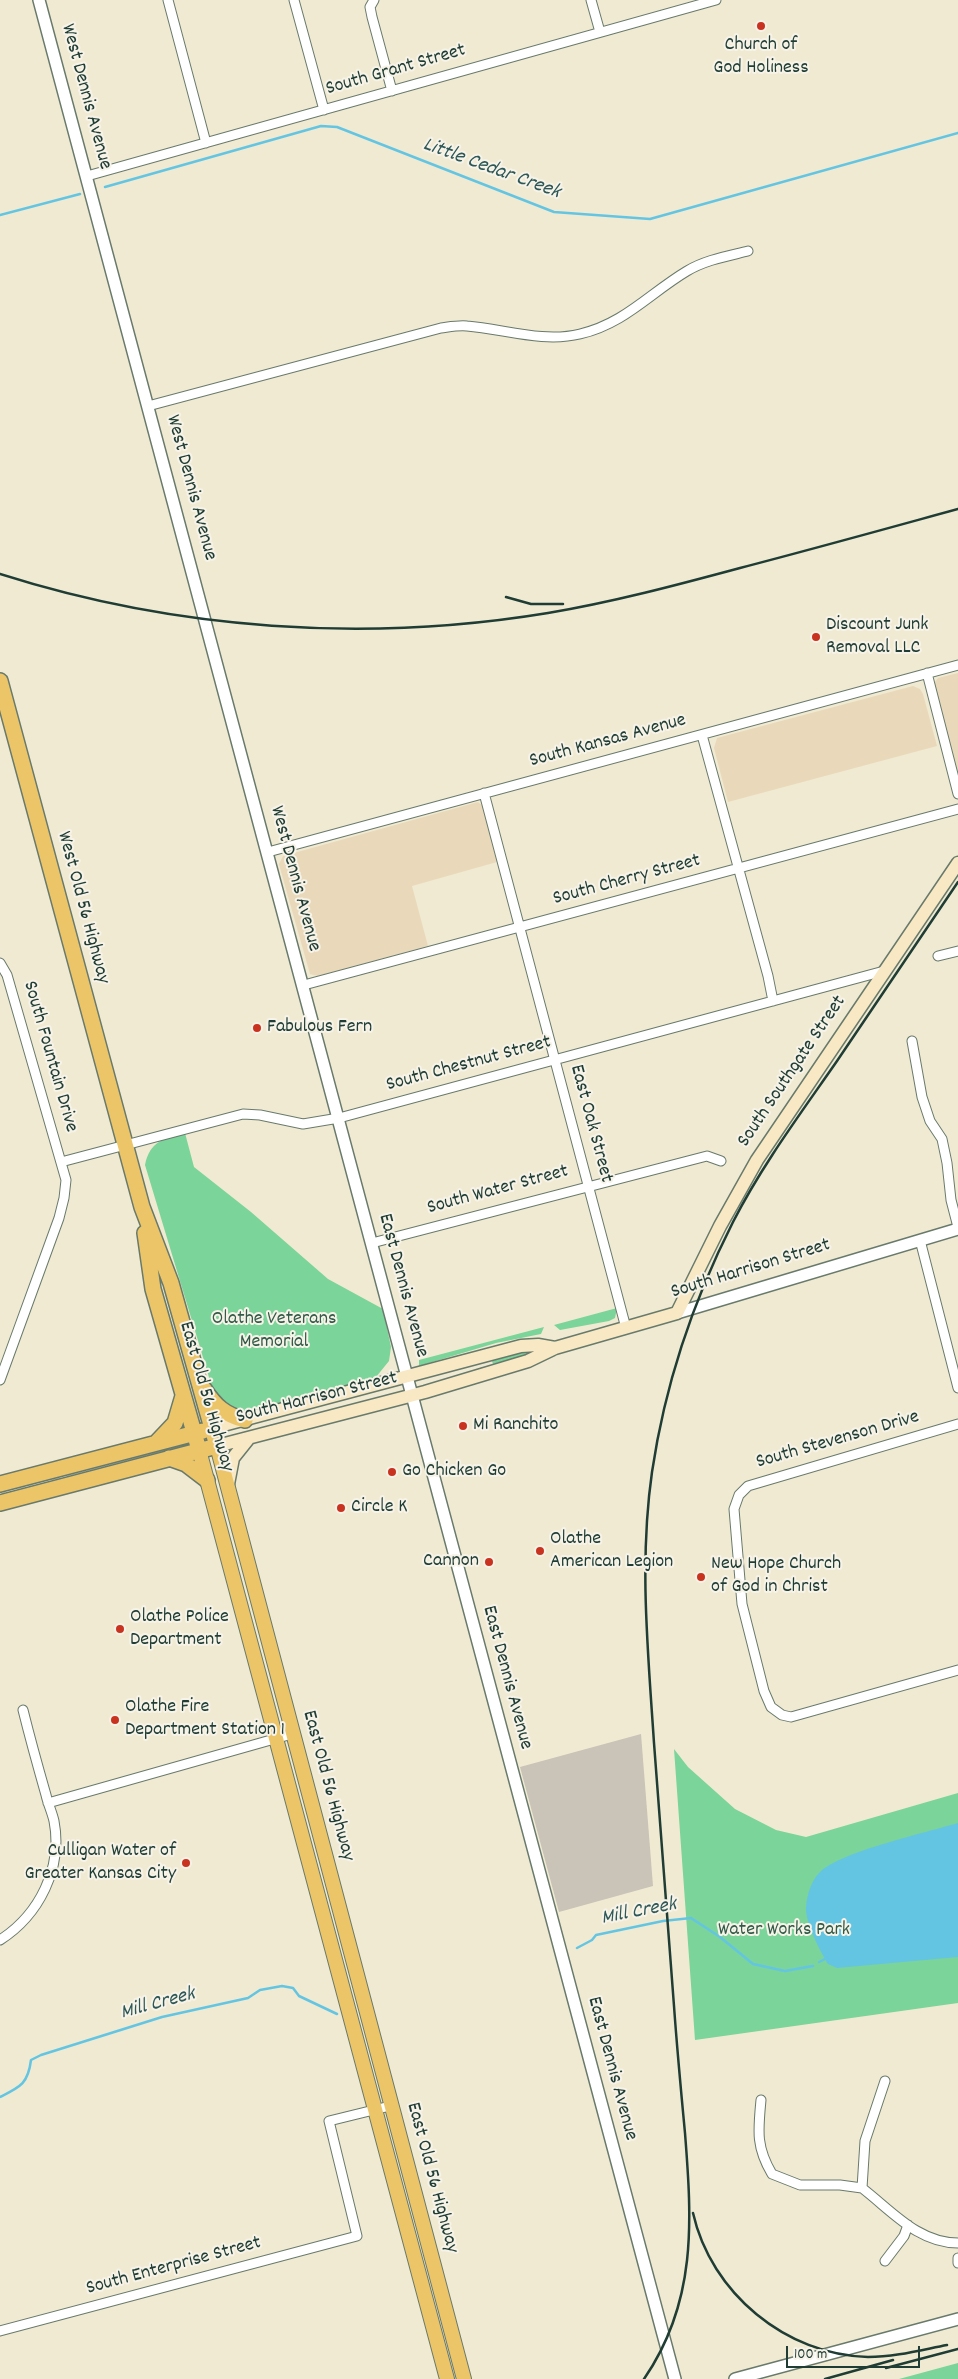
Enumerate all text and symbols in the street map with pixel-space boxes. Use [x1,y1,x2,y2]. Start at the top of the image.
marker: Church of God Holiness [755,20,767,32]
street label: West Dennis Avenue [54,22,116,172]
place label: Church of God Holiness [713,34,809,81]
street label: South Grant Street [323,40,469,102]
water label: Little Cedar Creek [419,134,563,206]
street label: West Dennis Avenue [159,413,221,563]
place label: Discount Junk Removal LLC [826,614,928,661]
marker: Discount Junk Removal LLC [810,631,822,643]
street label: South Kansas Avenue [527,710,689,774]
street label: West Dennis Avenue [263,804,325,954]
street label: West Old 56 Highway [50,829,114,987]
street label: South Cherry Street [551,850,703,912]
street label: South Fountain Drive [16,979,82,1135]
street label: South Southgate Street [733,992,853,1152]
place label: Fabulous Fern [267,1016,372,1040]
marker: Fabulous Fern [251,1022,263,1034]
street label: South Chestnut Street [384,1031,554,1099]
street label: East Oak Street [563,1062,617,1186]
street label: South Water Street [425,1161,571,1221]
street label: East Dennis Avenue [371,1212,433,1360]
street label: South Harrison Street [668,1234,834,1306]
park label: Olathe Veterans Memorial [212,1308,336,1355]
street label: East Old 56 Highway [172,1319,238,1475]
street label: South Harrison Street [234,1367,400,1431]
street label: South Stevenson Drive [754,1406,922,1476]
place label: Mi Ranchito [473,1414,558,1438]
marker: Mi Ranchito [457,1420,469,1432]
place label: Go Chicken Go [402,1460,506,1484]
marker: Go Chicken Go [386,1466,398,1478]
place label: Circle K [351,1496,407,1520]
marker: Circle K [335,1502,347,1514]
place label: Olathe American Legion [550,1528,673,1575]
marker: Olathe American Legion [534,1545,546,1557]
place label: Cannon [423,1550,479,1574]
place label: New Hope Church of God in Christ [711,1553,841,1600]
marker: Cannon [483,1556,495,1568]
marker: New Hope Church of God in Christ [695,1571,707,1583]
street label: East Dennis Avenue [475,1604,537,1752]
place label: Olathe Police Department [130,1606,229,1653]
marker: Olathe Police Department [114,1623,126,1635]
place label: Olathe Fire Department Station 1 [125,1696,285,1743]
street label: East Old 56 Highway [295,1708,359,1864]
marker: Olathe Fire Department Station 1 [109,1714,121,1726]
place label: Culligan Water of Greater Kansas City [24,1840,176,1887]
marker: Culligan Water of Greater Kansas City [180,1857,192,1869]
water label: Mill Creek [599,1893,679,1933]
park label: Water Works Park [718,1919,850,1943]
water label: Mill Creek [118,1983,198,2027]
street label: East Dennis Avenue [580,1995,642,2143]
street label: East Old 56 Highway [399,2100,463,2256]
street label: South Enterprise Street [84,2232,264,2302]
scale bar [788,2336,922,2368]
text: 100 m [794,2344,827,2366]

